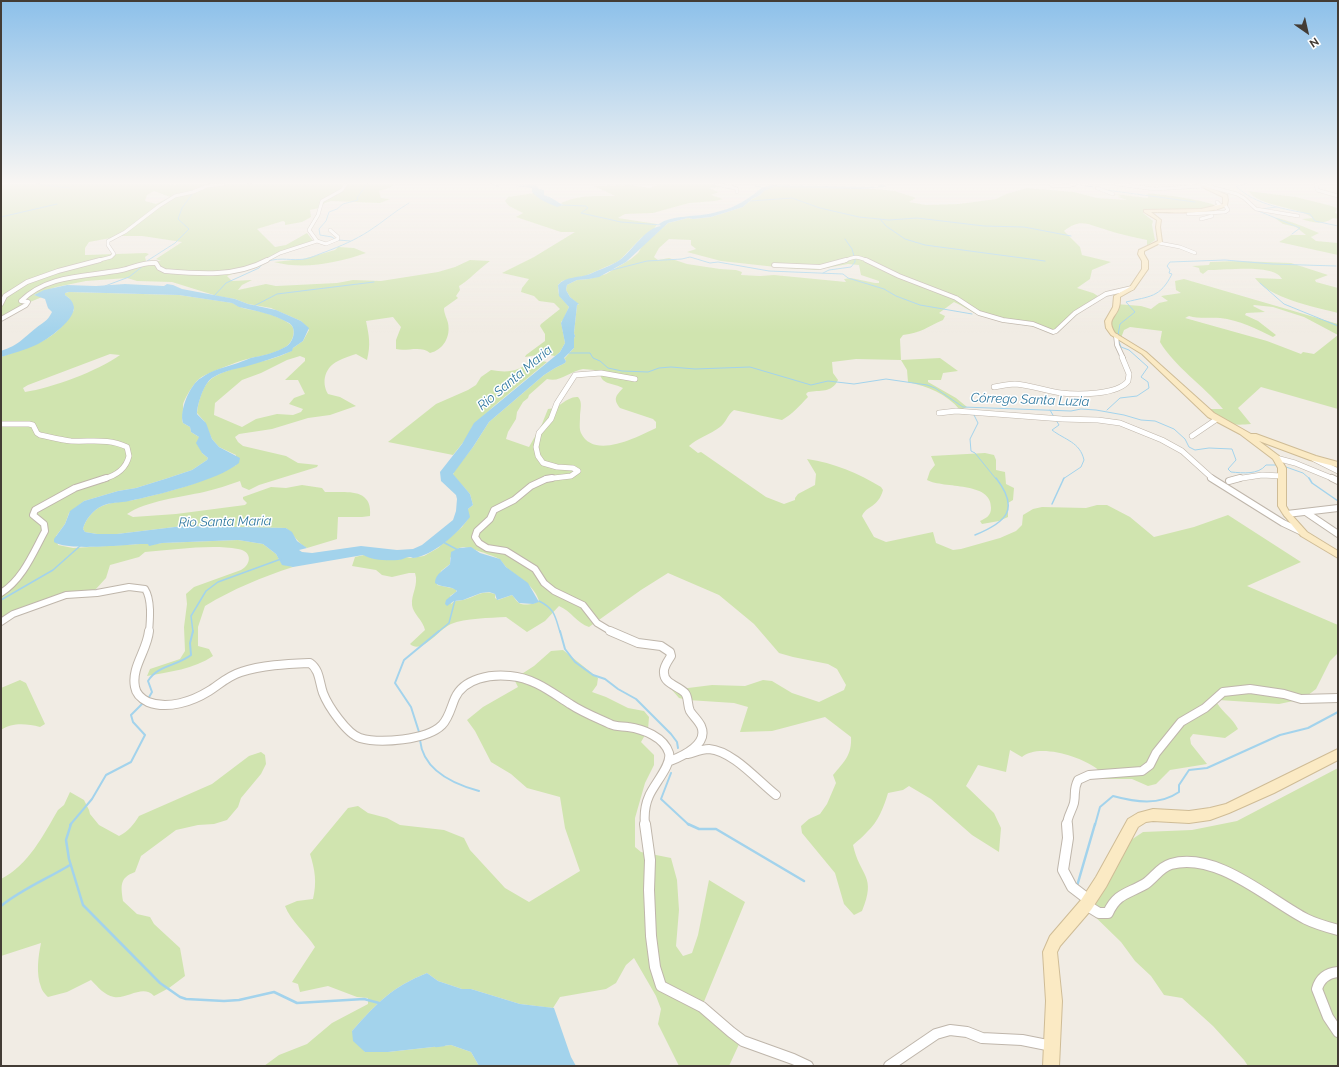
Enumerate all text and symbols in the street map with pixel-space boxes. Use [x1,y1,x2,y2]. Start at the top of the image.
north arrow [1287,12,1327,52]
text: N [1307,35,1321,50]
water label: Rio Santa Maria [474,342,556,414]
water label: Córrego Santa Luzia [970,390,1090,410]
water label: Rio Santa Maria [178,513,272,531]

